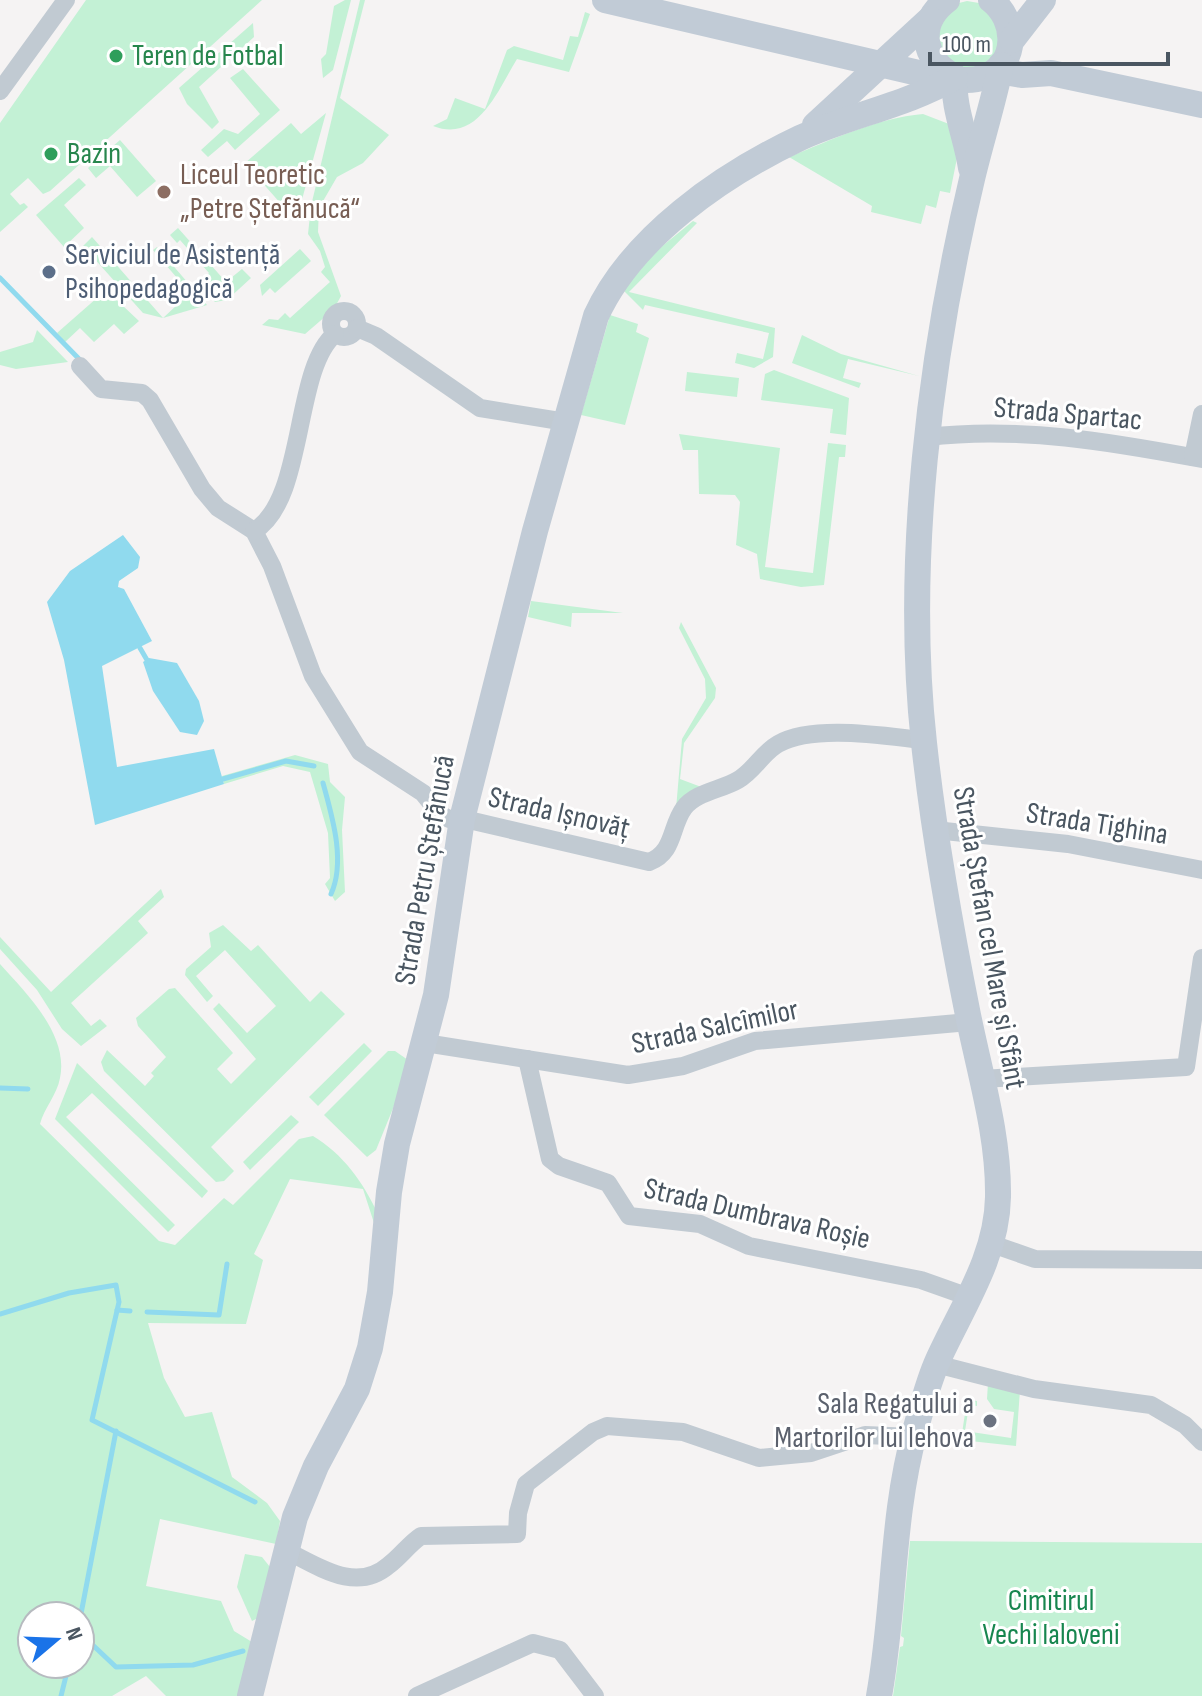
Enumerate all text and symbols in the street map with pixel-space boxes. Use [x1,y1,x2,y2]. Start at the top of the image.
scale bar [930,16,1168,66]
text: 100 m [942,30,991,59]
place label: Teren de Fotbal [132,38,284,74]
marker: Teren de Fotbal [107,47,125,65]
place label: Bazin [67,136,121,172]
marker: Bazin [42,145,60,163]
place label: Liceul Teoretic „Petre Ștefănucă“ [180,157,360,227]
marker: Liceul Teoretic „Petre Ștefănucă“ [155,183,173,201]
place label: Serviciul de Asistență Psihopedagogică [65,237,280,307]
marker: Serviciul de Asistență Psihopedagogică [40,263,58,281]
street label: Strada Spartac [992,390,1144,438]
street label: Strada Petru Ștefănucă [387,752,463,988]
street label: Strada Ișnovăț [485,779,633,847]
street label: Strada Ștefan cel Mare și Sfânt [945,784,1033,1092]
street label: Strada Tighina [1024,795,1170,853]
street label: Strada Salcîmilor [628,992,802,1062]
street label: Strada Dumbrava Roșie [640,1170,874,1258]
place label: Sala Regatului a Martorilor lui Iehova [774,1386,974,1456]
marker: Sala Regatului a Martorilor lui Iehova [981,1412,999,1430]
park label: Cimitirul Vechi Ialoveni [982,1583,1120,1653]
north arrow [16,1600,96,1680]
text: N [59,1624,88,1644]

